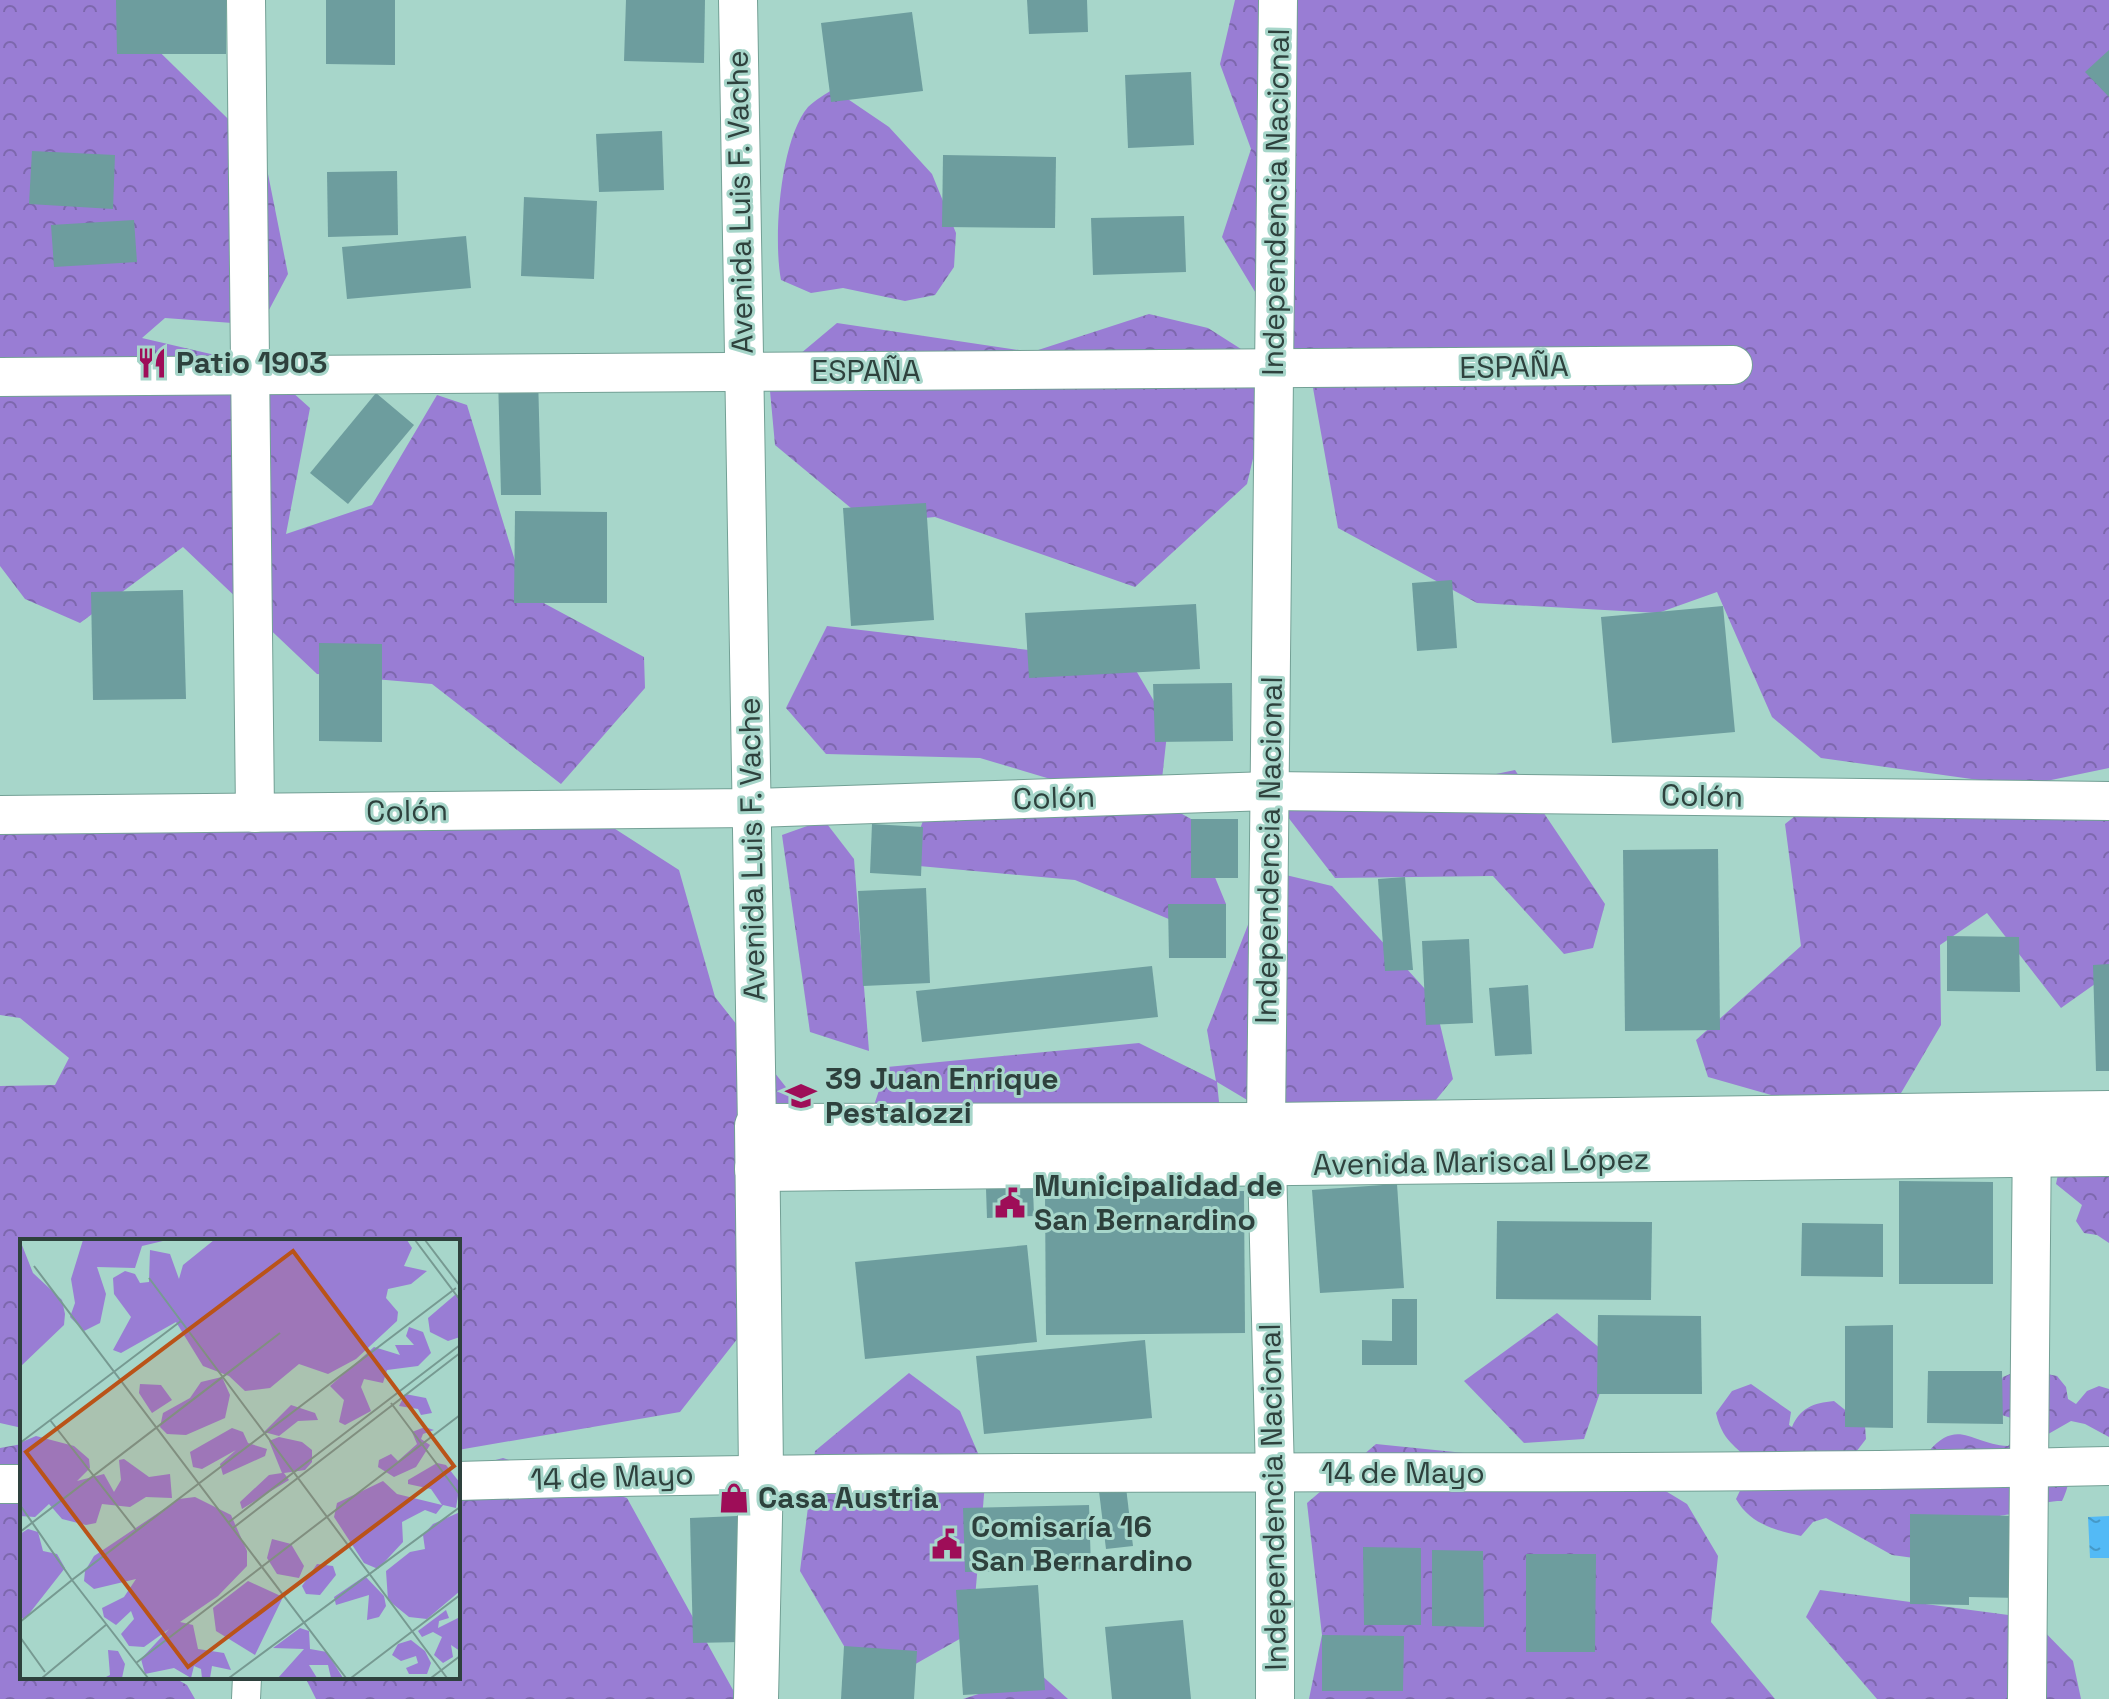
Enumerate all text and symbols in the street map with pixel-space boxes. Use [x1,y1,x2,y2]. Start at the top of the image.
street label: Independencia Nacional [1253,28,1298,376]
street label: Avenida Luis F. Vache [717,50,762,354]
place label: Patio 1903 [176,343,328,382]
restaurant icon: Patio 1903 [135,346,169,380]
street label: ESPAÑA [1459,346,1569,387]
street label: ESPAÑA [811,351,921,390]
street label: Independencia Nacional [1246,676,1291,1024]
street label: Avenida Luis F. Vache [729,697,774,1001]
street label: Colón [1661,775,1743,816]
street label: Colón [1012,777,1096,818]
street label: Colón [366,790,448,831]
place label: 39 Juan Enrique Pestalozzi [825,1059,1059,1132]
school or university icon: 39 Juan Enrique Pestalozzi [784,1079,818,1113]
street label: Avenida Mariscal López [1312,1139,1650,1184]
place label: Municipalidad de San Bernardino [1034,1166,1283,1239]
public building icon: Municipalidad de San Bernardino [993,1186,1027,1220]
inset map [20,1239,460,1679]
street label: Independencia Nacional [1250,1323,1295,1671]
street label: 14 de Mayo [1321,1453,1485,1492]
street label: 14 de Mayo [530,1454,694,1499]
place label: Casa Austria [758,1478,939,1517]
shop icon: Casa Austria [717,1481,751,1515]
place label: Comisaría 16 San Bernardino [971,1507,1193,1580]
public building icon: Comisaría 16 San Bernardino [930,1527,964,1561]

